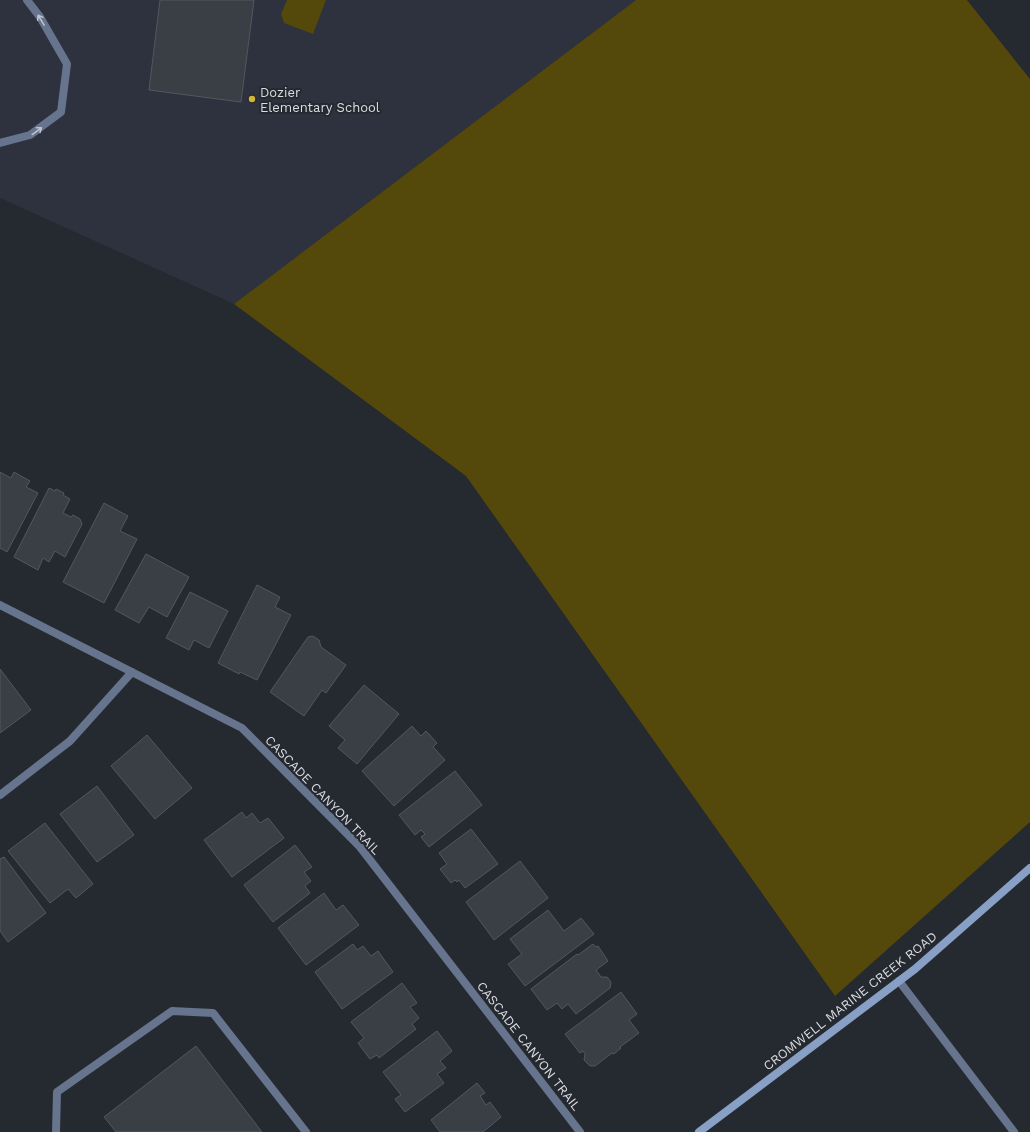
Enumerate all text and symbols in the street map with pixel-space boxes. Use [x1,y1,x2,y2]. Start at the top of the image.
one-way arrow [37,14,45,26]
place label: Dozier Elementary School [260,85,380,115]
marker: Dozier Elementary School [247,94,257,104]
one-way arrow [31,126,42,135]
street label: CASCADE CANYON TRAIL [262,732,384,858]
street label: CROMWELL MARINE CREEK ROAD [760,929,940,1073]
street label: CASCADE CANYON TRAIL [474,979,584,1114]

